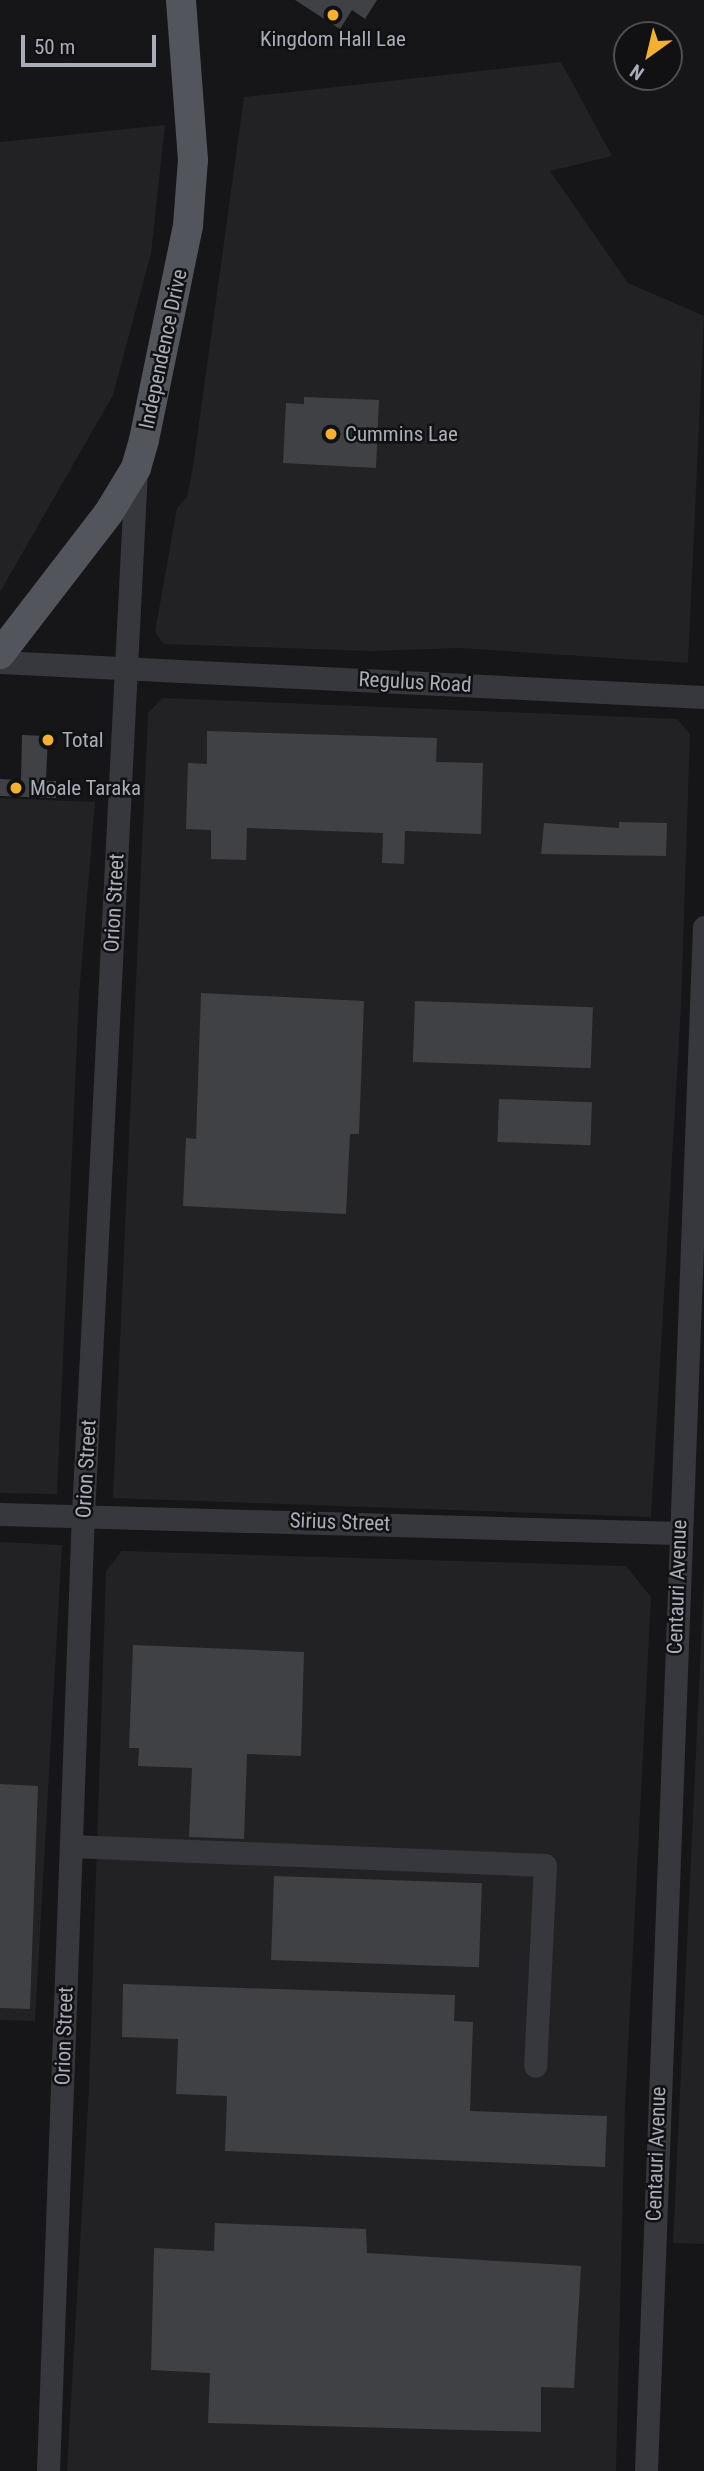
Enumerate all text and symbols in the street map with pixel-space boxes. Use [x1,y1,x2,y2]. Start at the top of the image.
marker: Kingdom Hall Lae [325,7,341,23]
scale bar [24,21,159,65]
north arrow [613,21,683,91]
place label: Kingdom Hall Lae [260,26,406,52]
text: 50 m [34,35,75,59]
text: N [626,59,648,85]
street label: Independence Drive [134,267,192,431]
place label: Cummins Lae [345,421,458,447]
marker: Cummins Lae [323,426,339,442]
street label: Regulus Road [358,666,472,698]
place label: Total [62,727,104,753]
marker: Total [40,732,56,748]
place label: Moale Taraka [30,775,141,801]
marker: Moale Taraka [8,780,24,796]
street label: Orion Street [99,853,129,953]
street label: Orion Street [71,1419,101,1519]
street label: Sirius Street [289,1508,391,1536]
street label: Centauri Avenue [662,1519,692,1655]
street label: Orion Street [50,1986,78,2086]
street label: Centauri Avenue [641,2086,671,2222]

